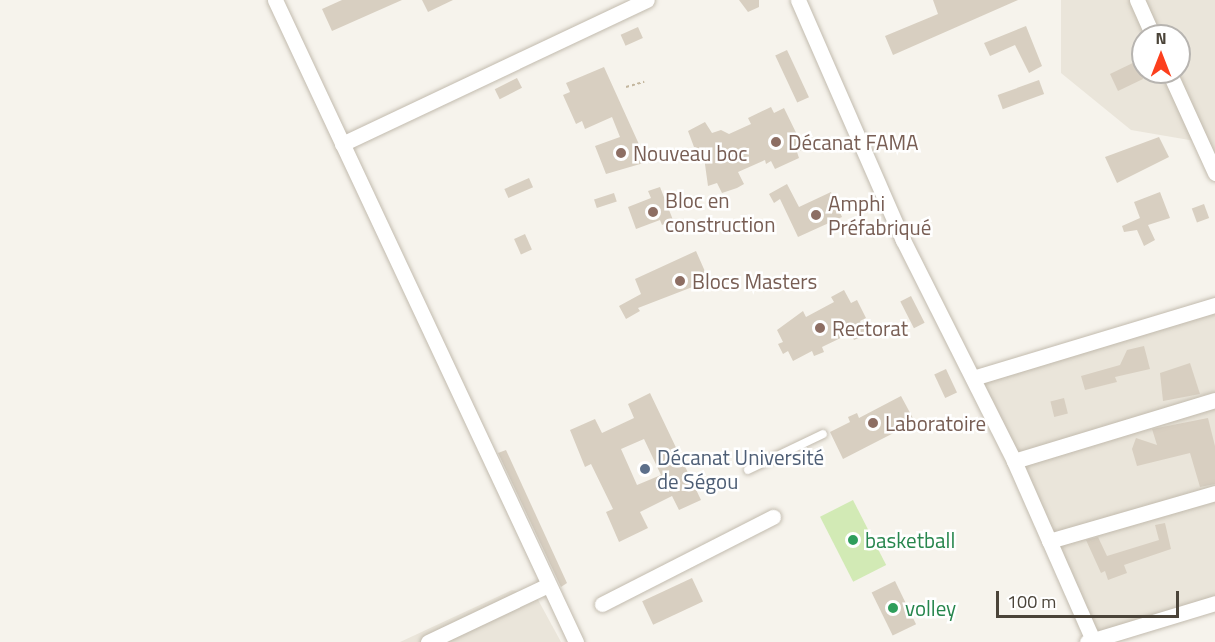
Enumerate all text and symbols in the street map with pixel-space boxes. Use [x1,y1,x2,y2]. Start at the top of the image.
north arrow [1131,24,1191,84]
text: N [1155,26,1167,50]
place label: Décanat FAMA [788,129,919,155]
marker: Décanat FAMA [769,135,783,149]
place label: Nouveau boc [633,140,747,166]
marker: Nouveau boc [614,146,628,160]
place label: Bloc en construction [665,187,775,237]
place label: Amphi Préfabriqué [828,190,931,240]
marker: Bloc en construction [646,205,660,219]
marker: Amphi Préfabriqué [809,208,823,222]
place label: Blocs Masters [692,268,817,294]
marker: Blocs Masters [673,274,687,288]
place label: Rectorat [832,315,908,341]
marker: Rectorat [813,321,827,335]
place label: Laboratoire [885,410,986,436]
marker: Laboratoire [866,416,880,430]
place label: Décanat Université de Ségou [657,444,824,494]
marker: Décanat Université de Ségou [638,462,652,476]
place label: basketball [865,527,955,553]
marker: basketball [846,533,860,547]
scale bar [999,579,1182,617]
text: 100 m [1007,588,1056,615]
place label: volley [905,595,956,621]
marker: volley [886,601,900,615]

